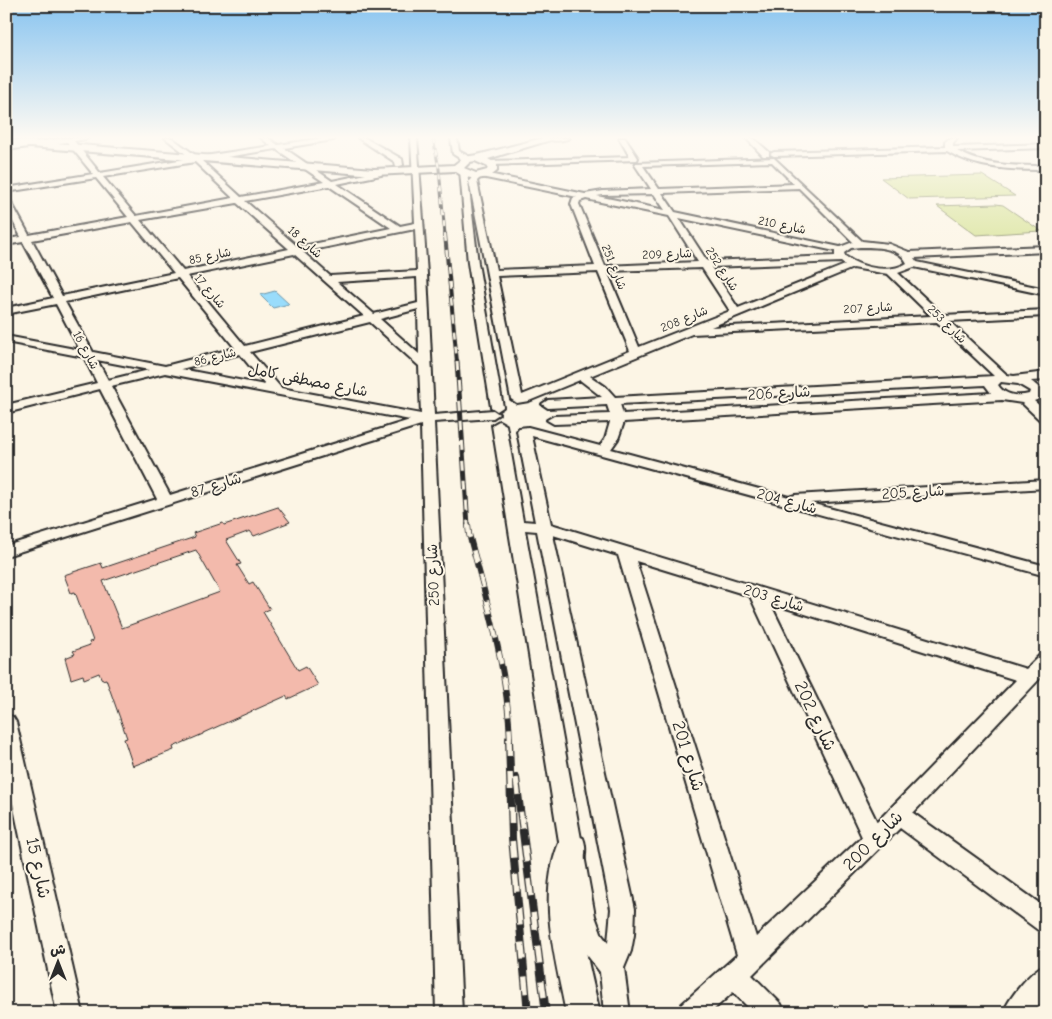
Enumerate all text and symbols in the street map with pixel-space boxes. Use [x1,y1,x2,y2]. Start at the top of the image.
street label: شارع 210 [756,213,807,239]
street label: شارع 18 [284,223,325,262]
street label: شارع 251 [597,242,629,292]
street label: شارع 85 [188,245,233,269]
street label: شارع 252 [701,245,741,294]
street label: شارع 209 [642,246,692,264]
street label: شارع 17 [190,271,228,312]
street label: شارع 207 [843,300,893,318]
street label: شارع 253 [923,302,969,347]
street label: شارع 208 [658,303,710,337]
street label: شارع 16 [68,329,102,372]
street label: شارع 86 [193,345,238,371]
street label: شارع مصطفى كامل [247,360,369,401]
street label: شارع 206 [747,382,811,405]
street label: شارع 87 [188,469,244,502]
street label: شارع 205 [881,481,945,504]
street label: شارع 204 [755,484,819,519]
street label: شارع 250 [423,543,444,607]
street label: شارع 203 [741,580,806,617]
street label: شارع 202 [789,678,840,755]
street label: شارع 201 [666,718,709,794]
street label: شارع 200 [839,807,908,876]
street label: شارع 15 [20,836,55,901]
north arrow [32,936,82,986]
text: ش [50,941,66,958]

